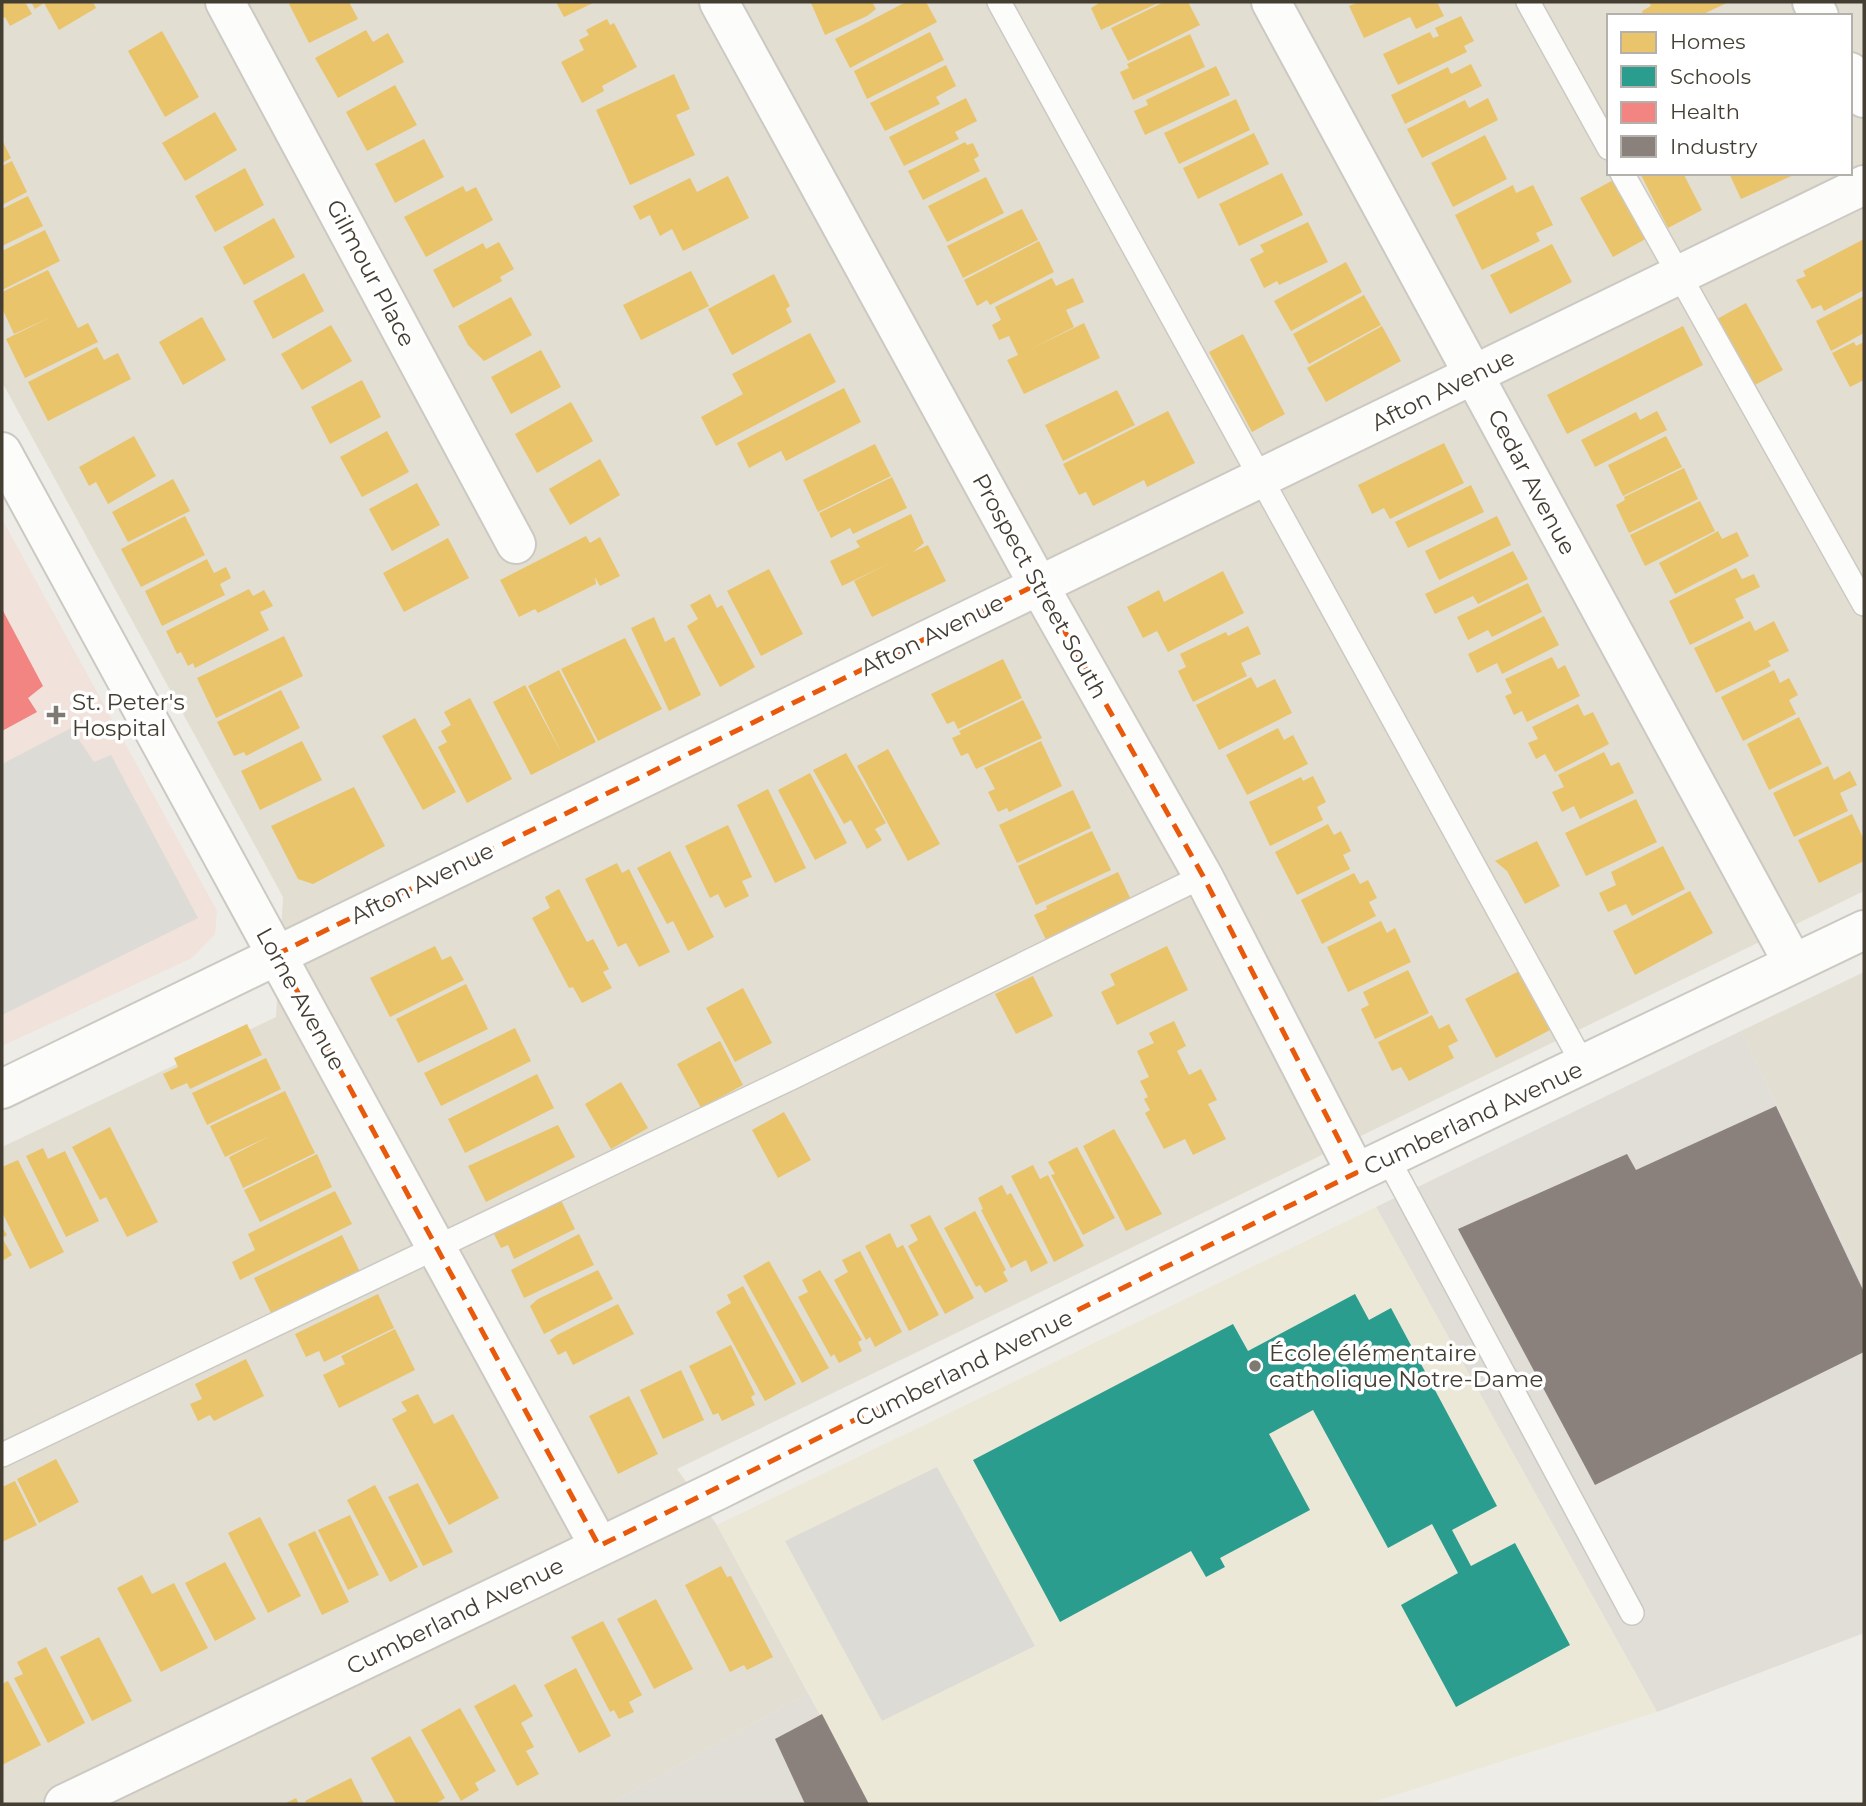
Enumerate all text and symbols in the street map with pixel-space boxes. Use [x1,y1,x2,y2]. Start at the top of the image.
legend [1607,14,1852,175]
text: Homes [1670,29,1745,54]
text: Schools [1670,64,1751,89]
text: Health [1670,99,1740,124]
text: Industry [1670,134,1758,159]
street label: Gilmour Place [320,195,422,351]
street label: Afton Avenue [1367,343,1519,437]
street label: Cedar Avenue [1482,404,1582,560]
street label: Prospect Street South [966,469,1114,703]
street label: Afton Avenue [856,588,1008,682]
place label: St. Peter's Hospital [72,688,185,742]
marker: St. Peter's Hospital [46,705,66,725]
street label: Afton Avenue [346,836,498,930]
street label: Lorne Avenue [250,923,352,1075]
street label: Cumberland Avenue [1359,1055,1587,1181]
street label: Cumberland Avenue [851,1303,1077,1433]
place label: École élémentaire catholique Notre-Dame [1269,1339,1543,1393]
marker: École élémentaire catholique Notre-Dame [1247,1358,1263,1374]
street label: Cumberland Avenue [342,1551,568,1681]

